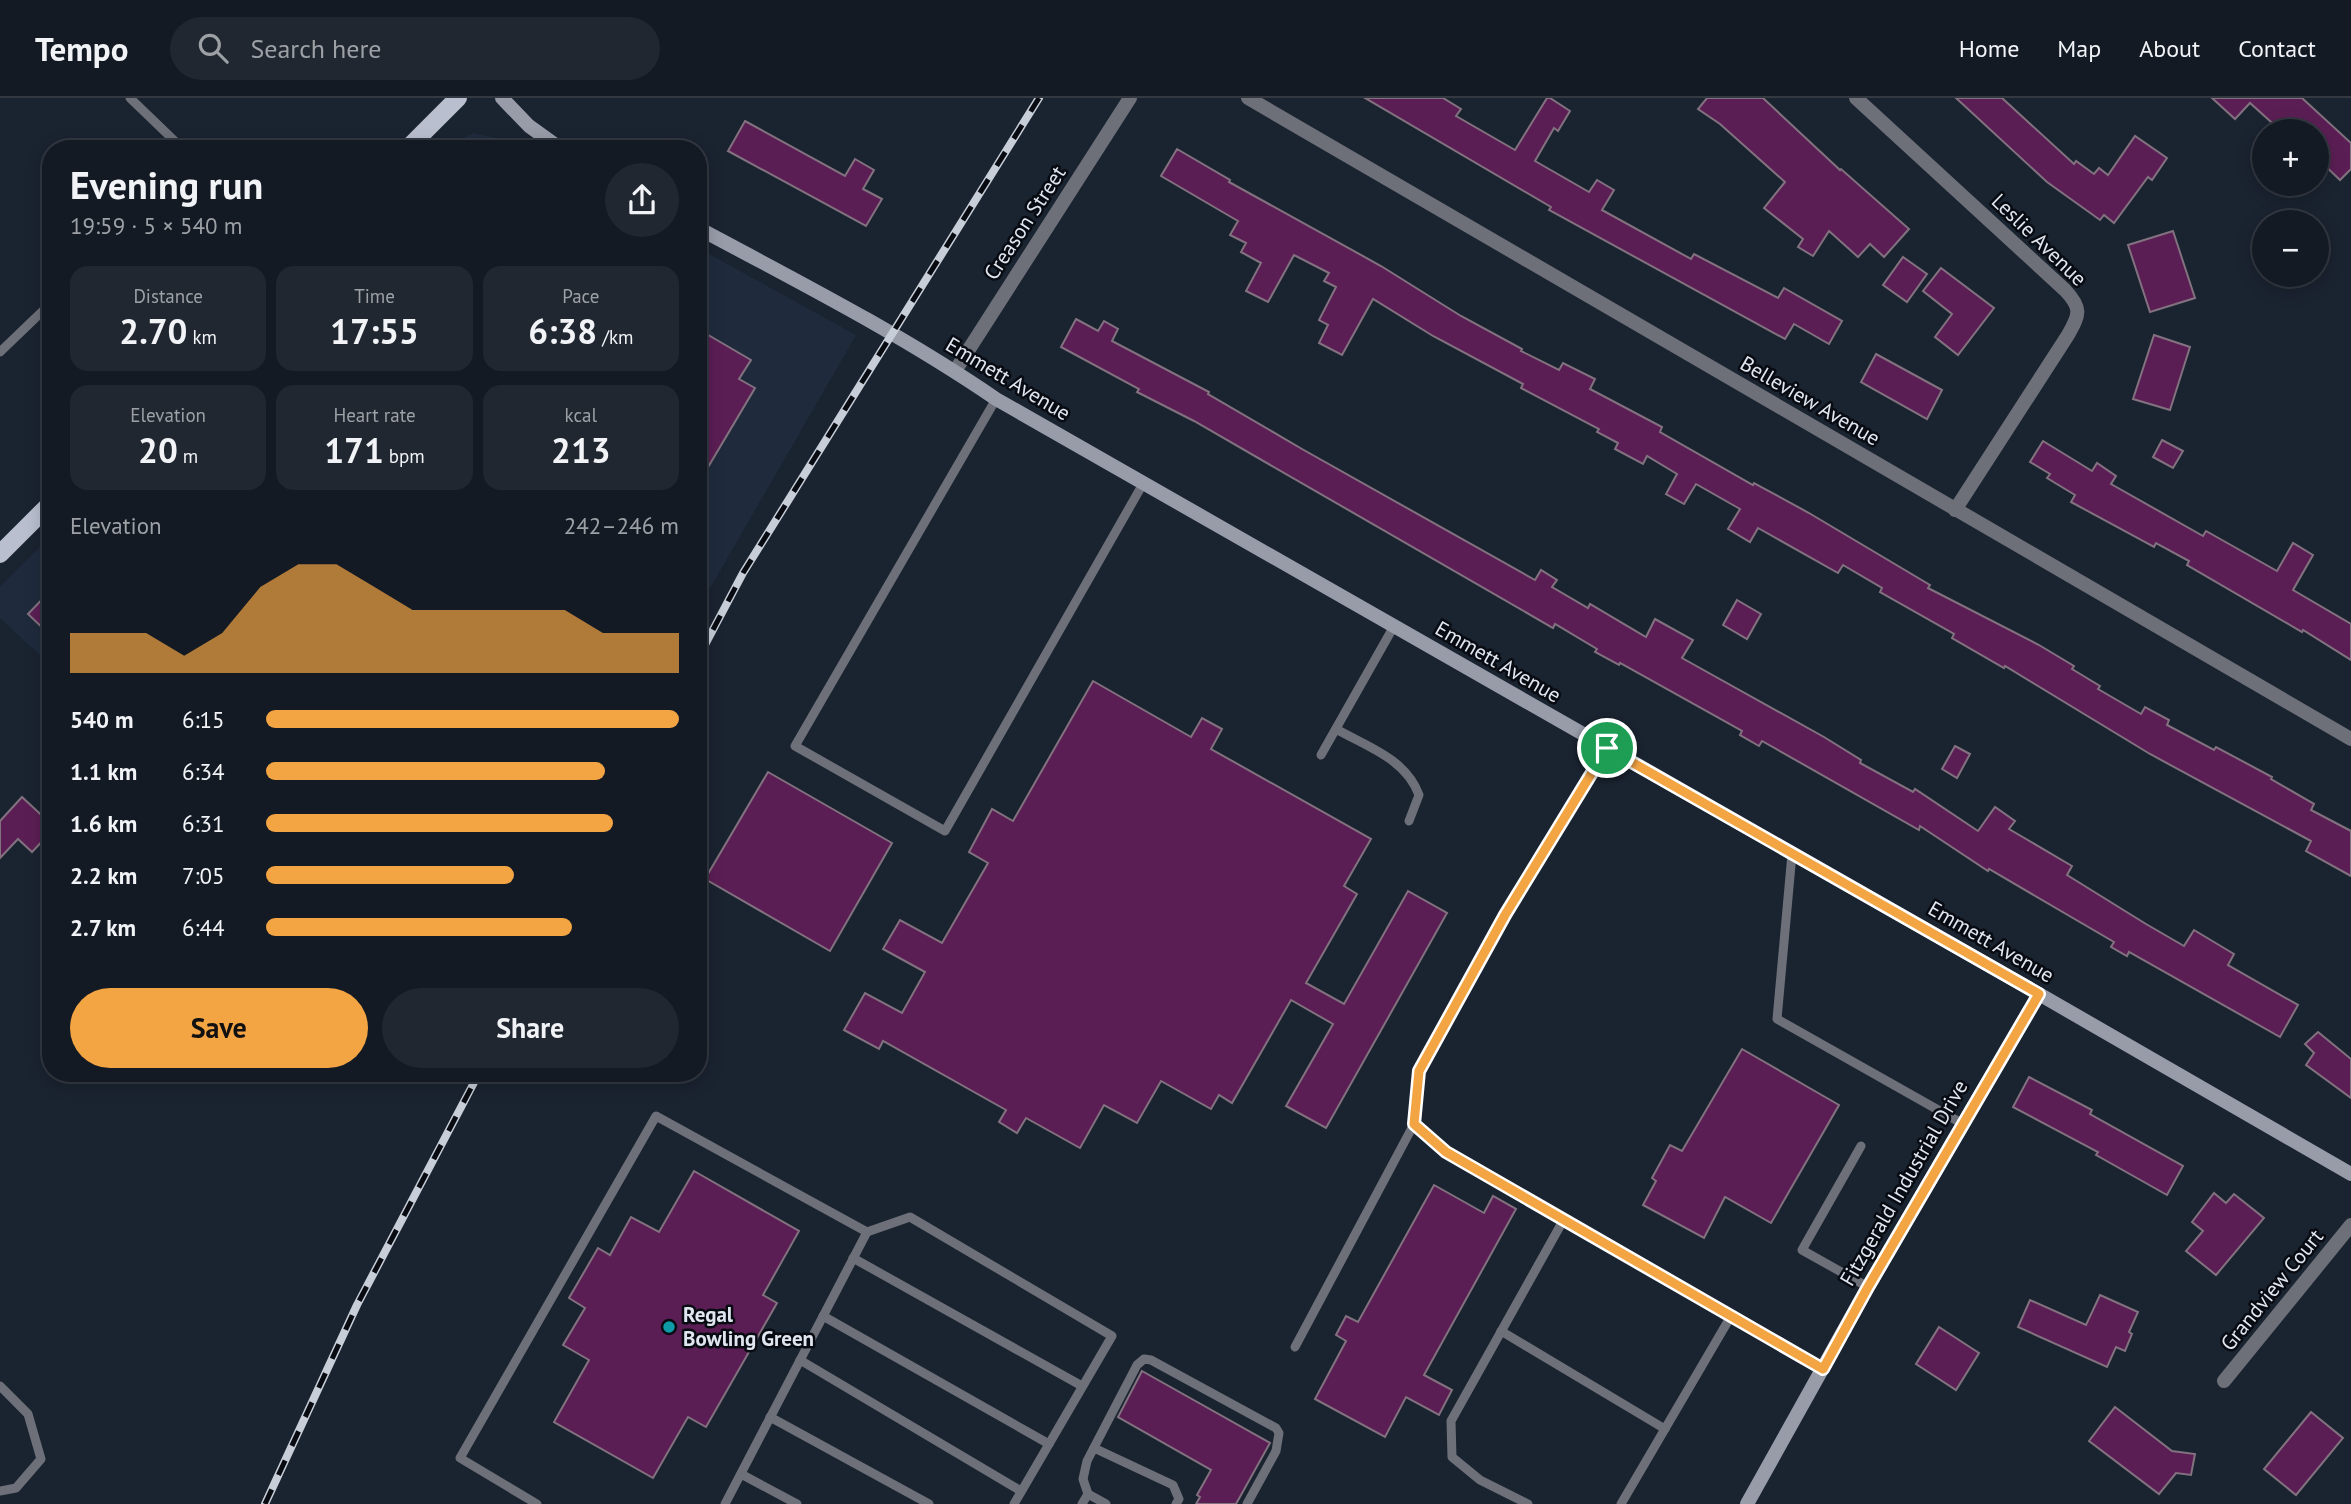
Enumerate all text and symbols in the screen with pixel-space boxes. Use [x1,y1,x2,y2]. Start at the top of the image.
search box [170,17,660,80]
text: Tempo [35,27,128,70]
icon: search [194,29,232,67]
text: Search here [250,32,382,65]
text: Home [1959,33,2019,64]
text: Map [2057,33,2101,64]
text: About [2139,33,2200,64]
text: Contact [2238,33,2316,64]
map controls [2252,119,2329,287]
button: + [2252,119,2329,196]
text: Evening run [70,160,263,209]
street label: Creason Street [978,161,1071,285]
button: share [605,163,679,237]
street label: Leslie Avenue [1986,188,2093,292]
button: − [2252,210,2329,287]
text: 19:59 · 5 × 540 m [70,211,242,240]
text: Distance [133,284,203,308]
text: Time [354,284,395,308]
text: Pace [562,284,599,308]
text: 2.70 [119,308,187,354]
text: 17:55 [330,308,419,354]
text: 6:38 [528,308,597,354]
text: km [187,325,217,349]
text: /km [597,325,633,349]
street label: Emmett Avenue [941,331,1076,426]
street label: Belleview Avenue [1735,350,1885,452]
text: Elevation [130,403,206,427]
text: Heart rate [333,403,416,427]
text: kcal [565,403,597,427]
text: 20 [138,427,178,473]
text: 171 [324,427,384,473]
text: 213 [551,427,611,473]
text: m [178,444,198,468]
text: bpm [384,444,425,468]
text: Elevation [70,511,162,540]
text: 242–246 m [564,511,679,540]
street label: Emmett Avenue [1431,615,1566,708]
text: 540 m [70,705,133,734]
text: 6:15 [182,705,225,734]
pin [1577,718,1637,778]
icon: arrive [1588,729,1626,767]
text: 1.1 km [70,757,137,786]
text: 6:34 [182,757,225,786]
text: 1.6 km [70,809,137,838]
text: 6:31 [182,809,225,838]
text: 2.2 km [70,861,137,890]
text: 7:05 [182,861,225,890]
street label: Emmett Avenue [1924,895,2059,988]
text: 2.7 km [70,913,136,942]
text: 6:44 [182,913,225,942]
button: Save [70,988,368,1068]
button: Share [382,988,679,1068]
street label: Fitzgerald Industrial Drive [1834,1075,1974,1291]
street label: Grandview Court [2214,1223,2329,1356]
place label: Regal Bowling Green [683,1301,814,1352]
marker: Regal Bowling Green [661,1319,677,1335]

